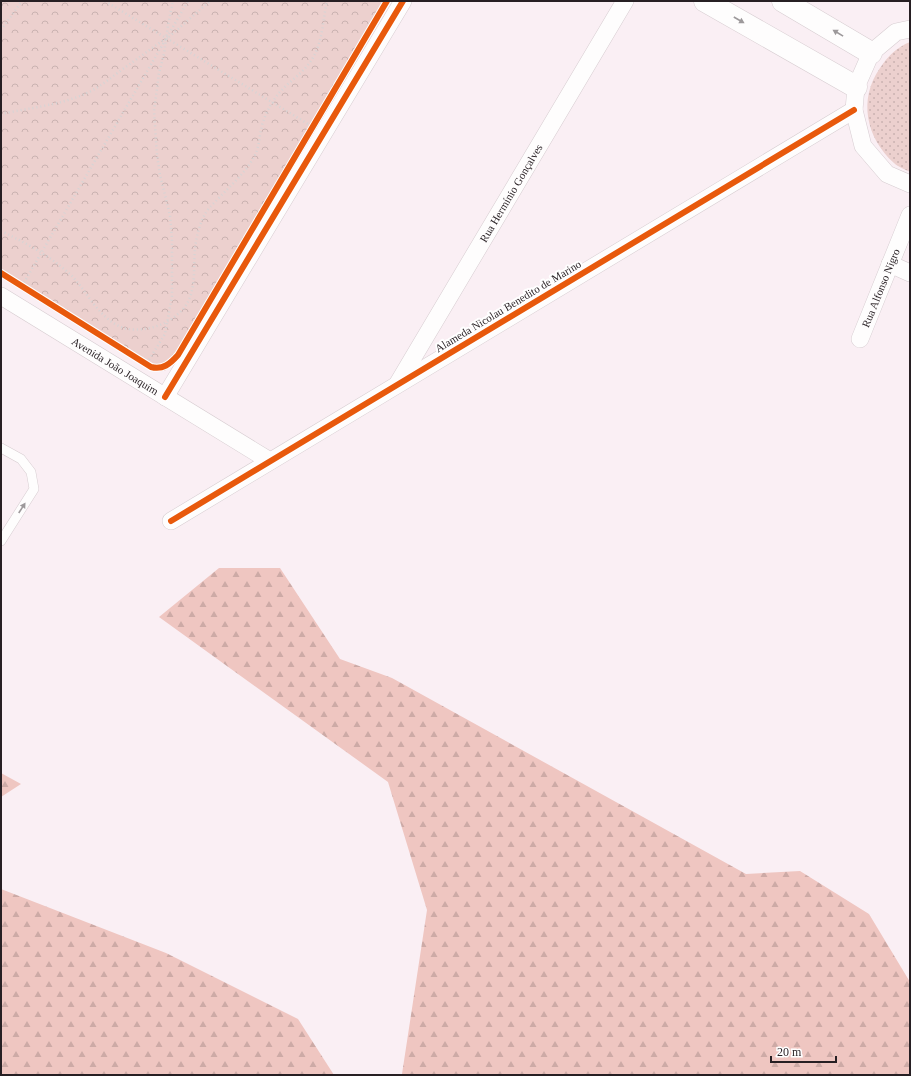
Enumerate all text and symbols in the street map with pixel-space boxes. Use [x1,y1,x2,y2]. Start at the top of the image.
one-way arrow [733,17,745,24]
one-way arrow [832,30,844,37]
street label: Rua Hermínio Gonçalves [477,142,545,244]
street label: Rua Alfonso Nigro [859,246,902,329]
street label: Alameda Nicolau Benedito de Marino [433,257,584,354]
street label: Avenida João Joaquim [70,335,161,397]
one-way arrow [18,503,26,513]
scale bar [771,1038,836,1064]
text: 20 m [777,1045,802,1059]

